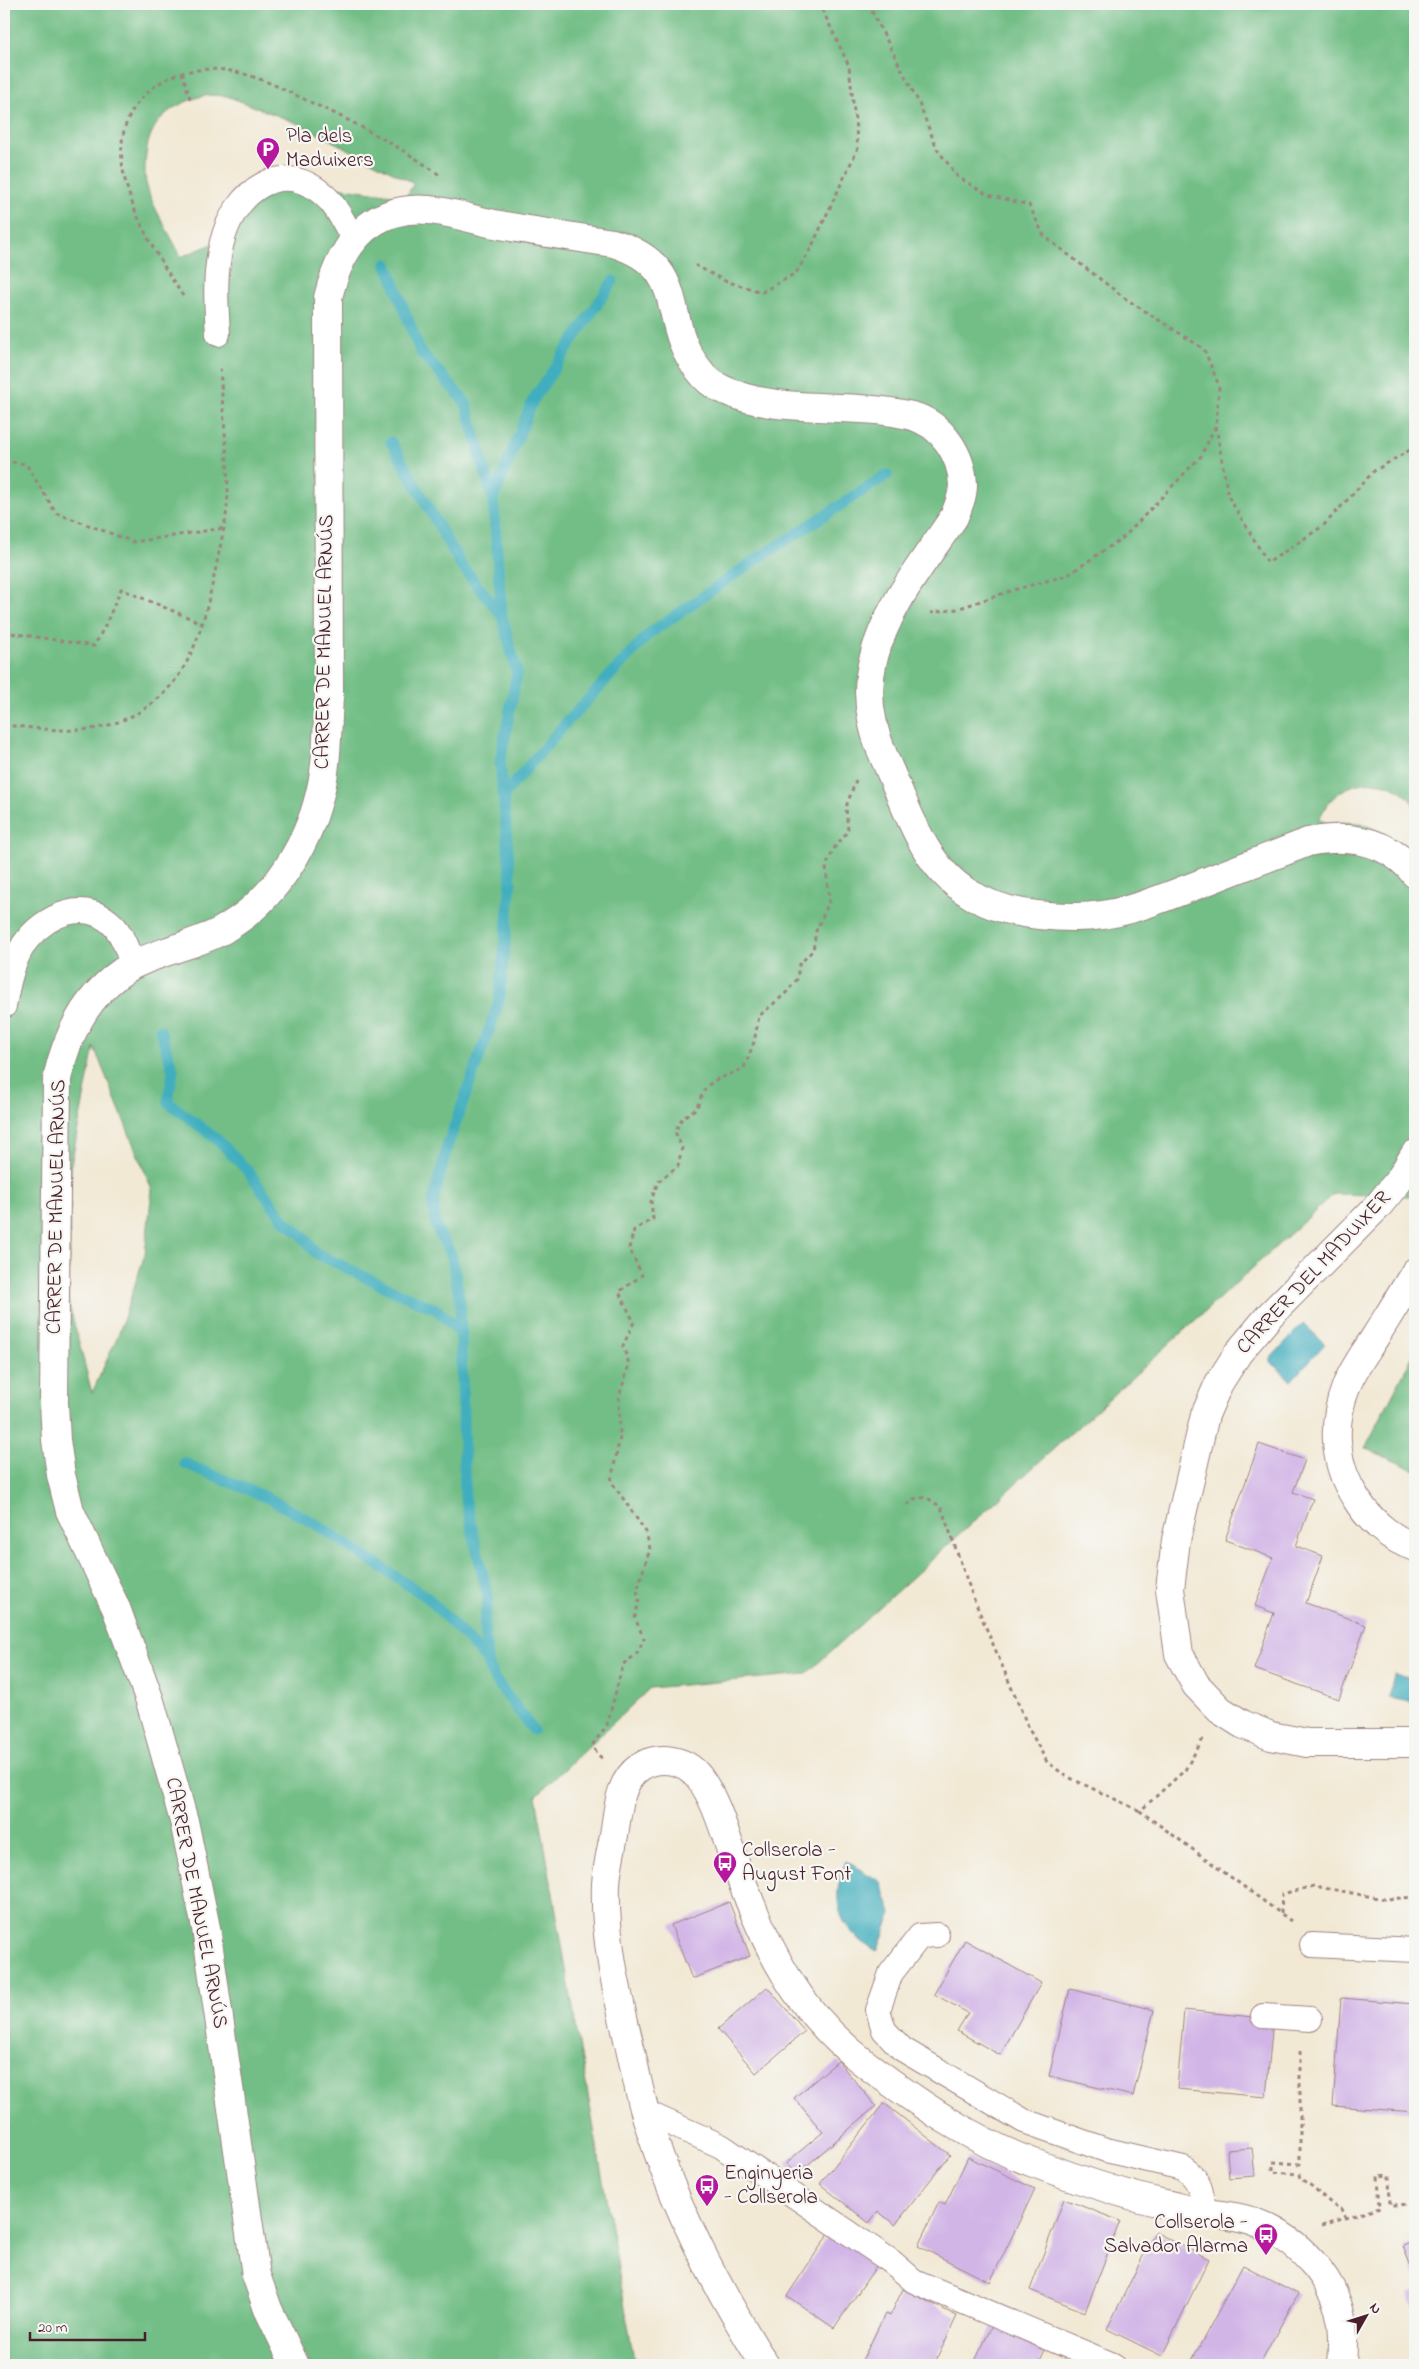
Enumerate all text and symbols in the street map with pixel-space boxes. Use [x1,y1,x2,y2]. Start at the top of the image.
place label: Pla dels Maduixers [286,122,374,176]
parking icon: Pla dels Maduixers [255,136,281,170]
street label: CARRER DE MANUEL ARNÚS [308,514,342,770]
street label: CARRER DE MANUEL ARNÚS [40,1079,74,1335]
street label: CARRER DEL MADUIXER [1230,1184,1398,1362]
street label: CARRER DE MANUEL ARNÚS [157,1775,235,2031]
place label: Collserola - August Font [742,1836,851,1892]
bus stop icon: Collserola - August Font [712,1850,738,1884]
place label: Enginyeria - Collserola [724,2159,818,2213]
bus stop icon: Enginyeria - Collserola [694,2173,720,2207]
place label: Collserola - Salvador Alarma [1104,2208,1248,2262]
bus stop icon: Collserola - Salvador Alarma [1253,2222,1279,2256]
north arrow [1342,2292,1392,2342]
text: N [1364,2298,1386,2319]
scale bar [30,2309,145,2341]
text: 20 m [38,2317,68,2339]

